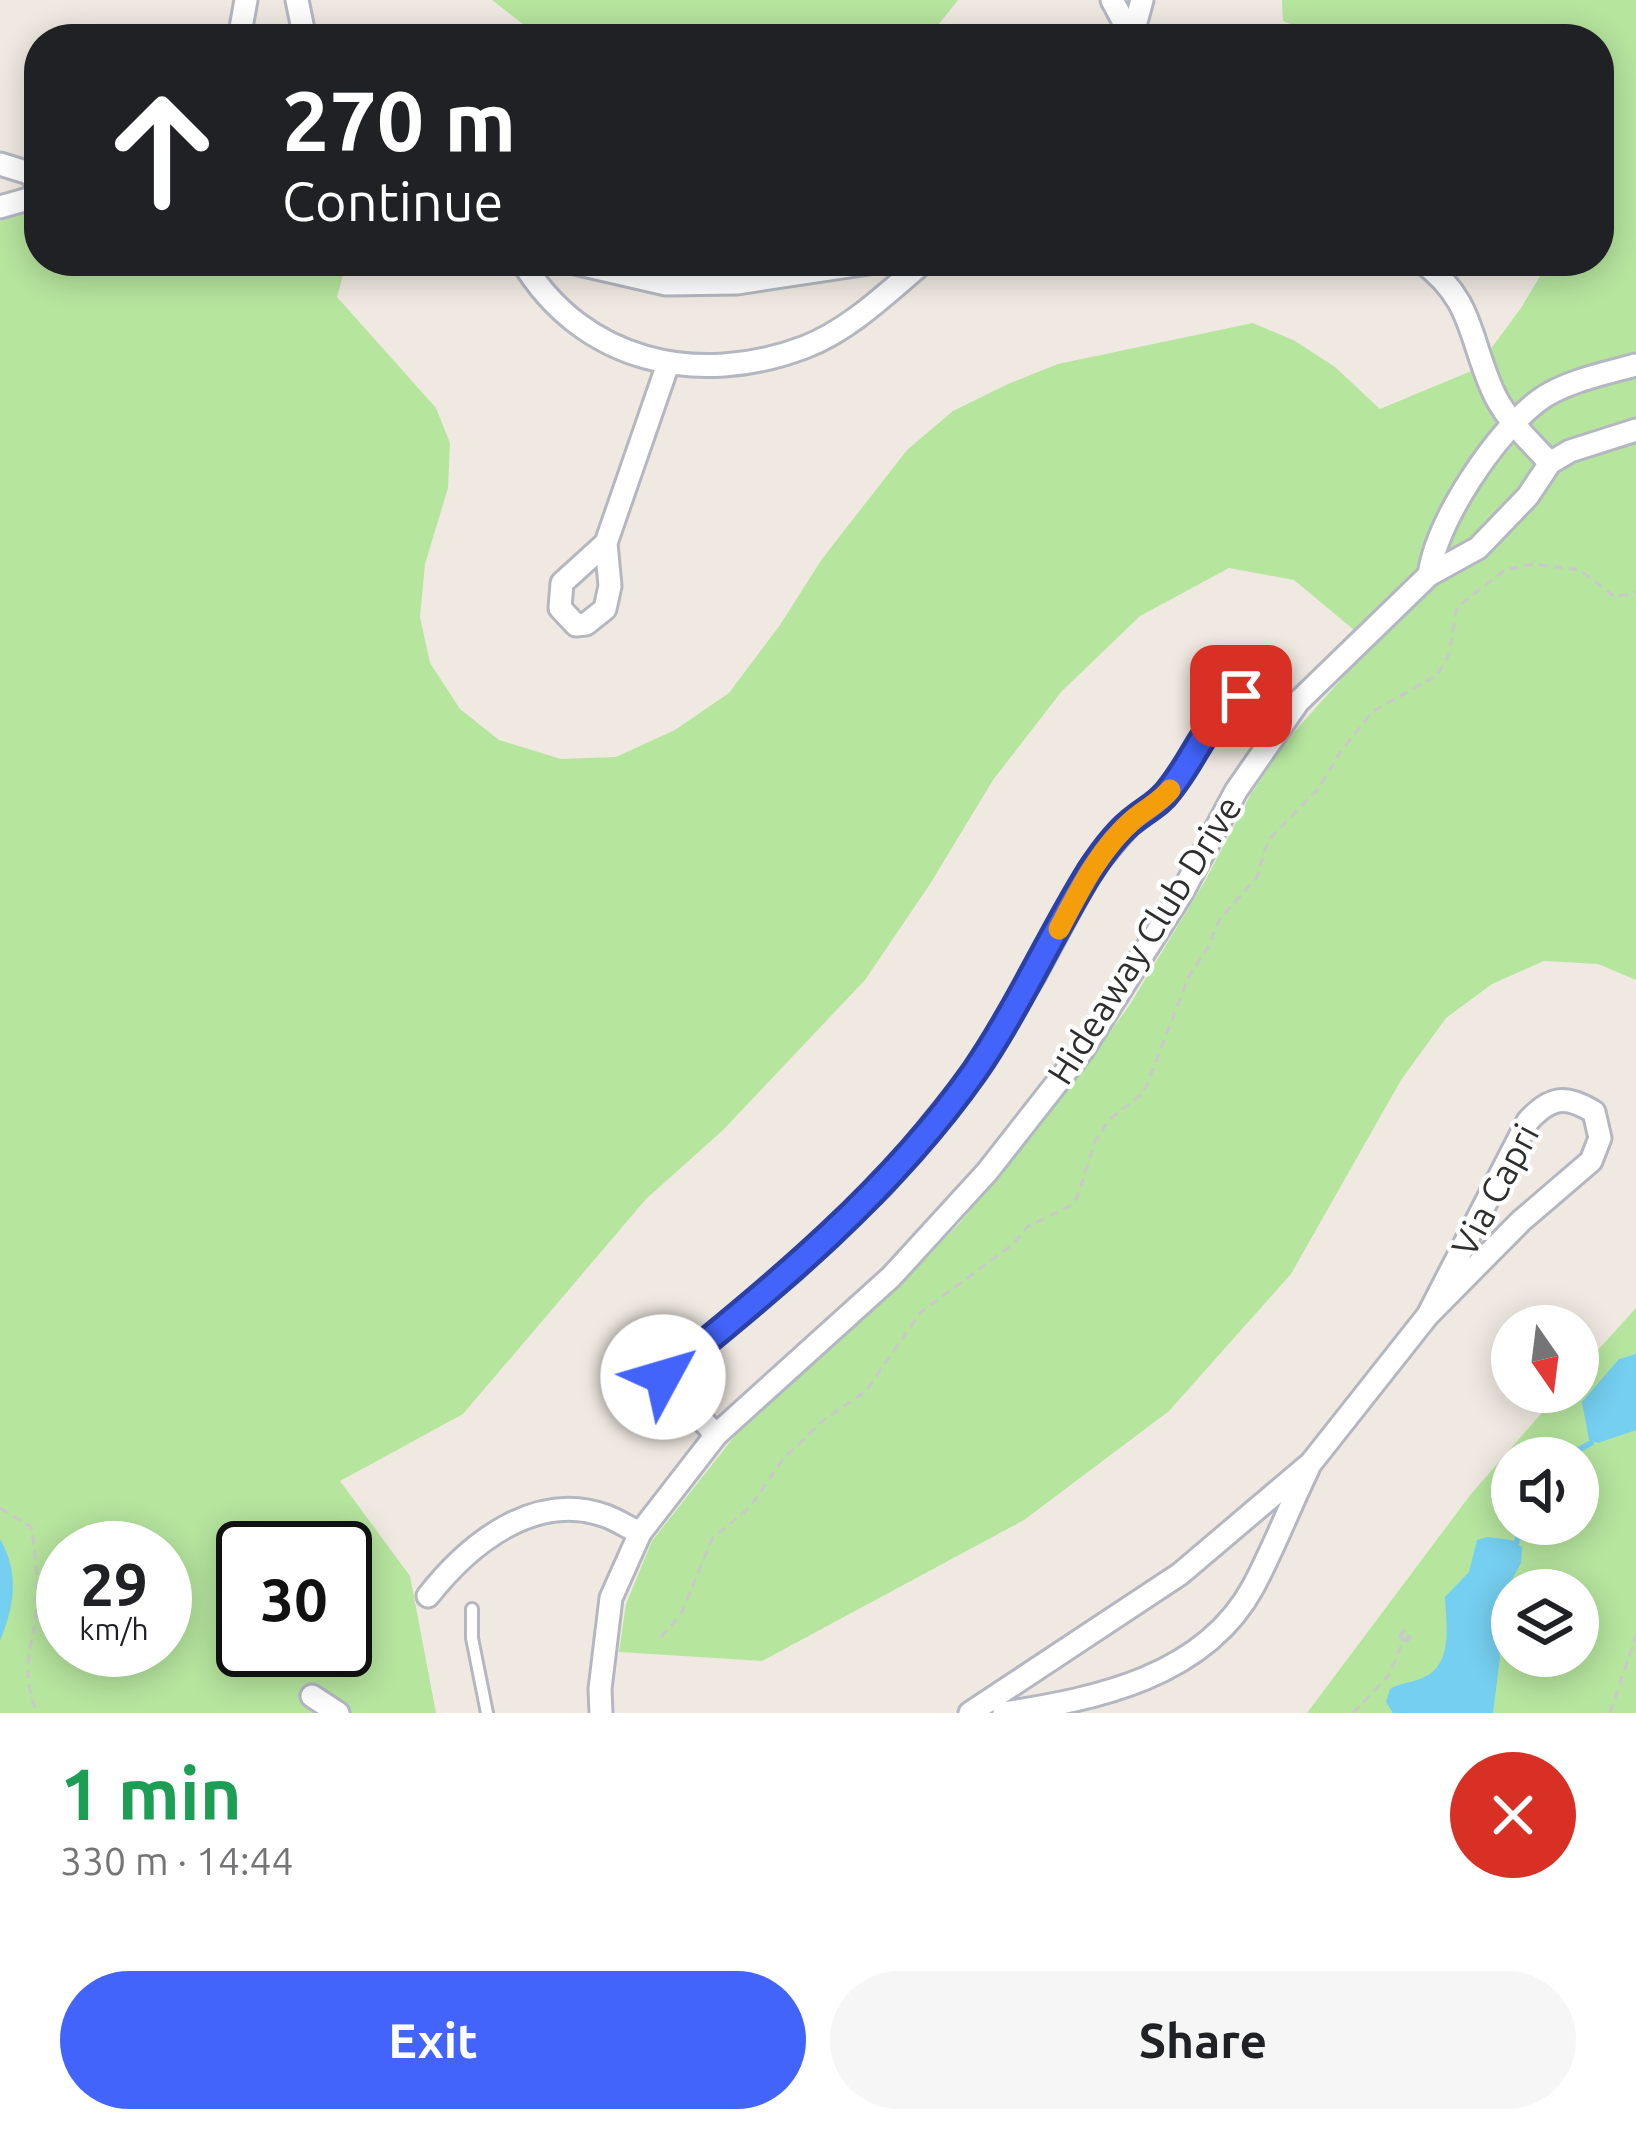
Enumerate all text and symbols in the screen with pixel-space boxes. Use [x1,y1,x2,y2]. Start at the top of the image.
icon: ahead [84,72,240,228]
text: 270 m [282,73,516,167]
text: Continue [282,171,503,231]
pin [1190,645,1292,747]
icon: arrive [1208,663,1274,729]
street label: Hideaway Club Drive [1038,788,1249,1091]
street label: Via Capri [1443,1117,1546,1263]
north arrow [1491,1305,1599,1413]
map controls [1491,1305,1599,1677]
position arrow [600,1314,726,1440]
button: sound [1491,1437,1599,1545]
speed limit sign: 30 [216,1521,372,1677]
text: 29 [80,1550,148,1617]
button: layers [1491,1569,1599,1677]
text: km/h [79,1612,149,1646]
button: close [1450,1752,1576,1878]
text: 1 min [60,1753,242,1834]
text: 330 m · 14:44 [60,1839,294,1882]
button: Exit [60,1971,806,2109]
button: Share [830,1971,1576,2109]

